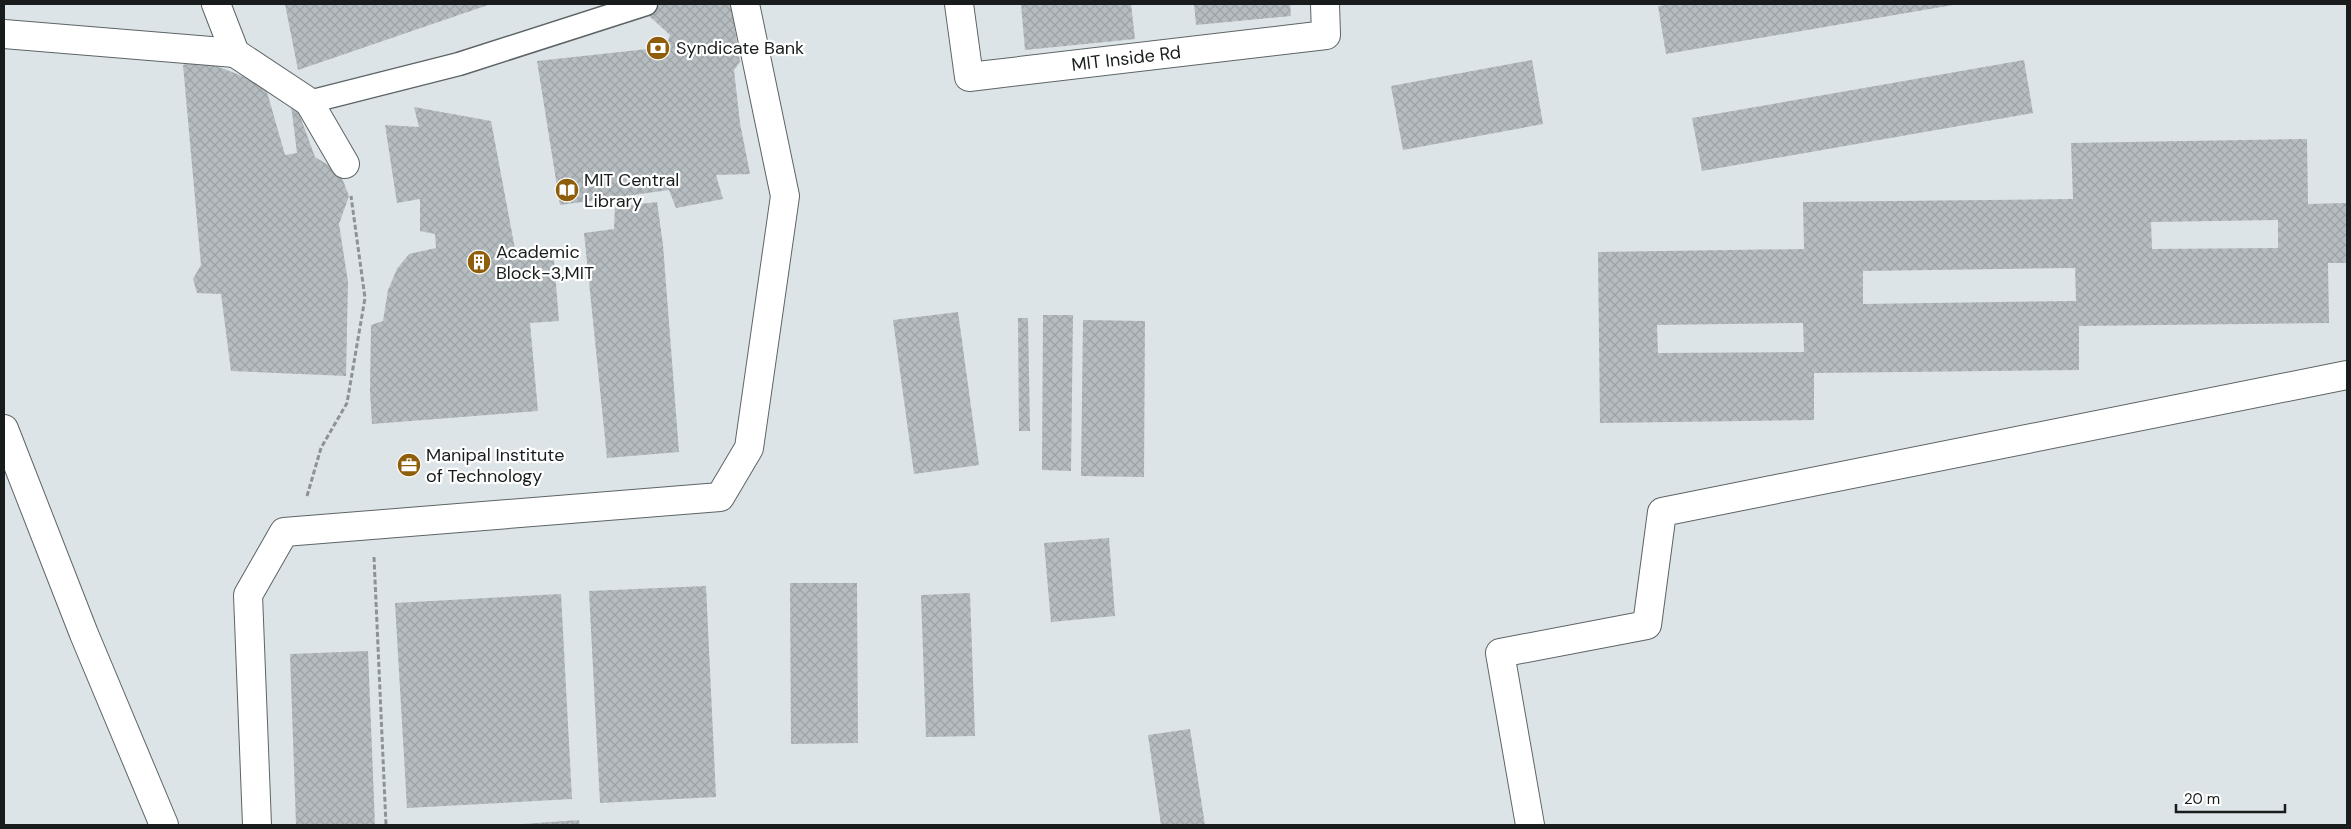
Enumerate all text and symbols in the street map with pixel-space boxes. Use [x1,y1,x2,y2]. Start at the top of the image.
bank icon: Syndicate Bank [645,35,671,61]
place label: Syndicate Bank [676,36,804,60]
street label: MIT Inside Rd [1070,40,1182,77]
place label: MIT Central Library [584,168,679,213]
library icon: MIT Central Library [554,177,580,203]
place label: Academic Block-3,MIT [496,240,594,285]
building icon: Academic Block-3,MIT [466,249,492,275]
place label: Manipal Institute of Technology [426,443,564,488]
office icon: Manipal Institute of Technology [396,452,422,478]
scale bar [2176,782,2285,814]
text: 20 m [2184,789,2220,809]

